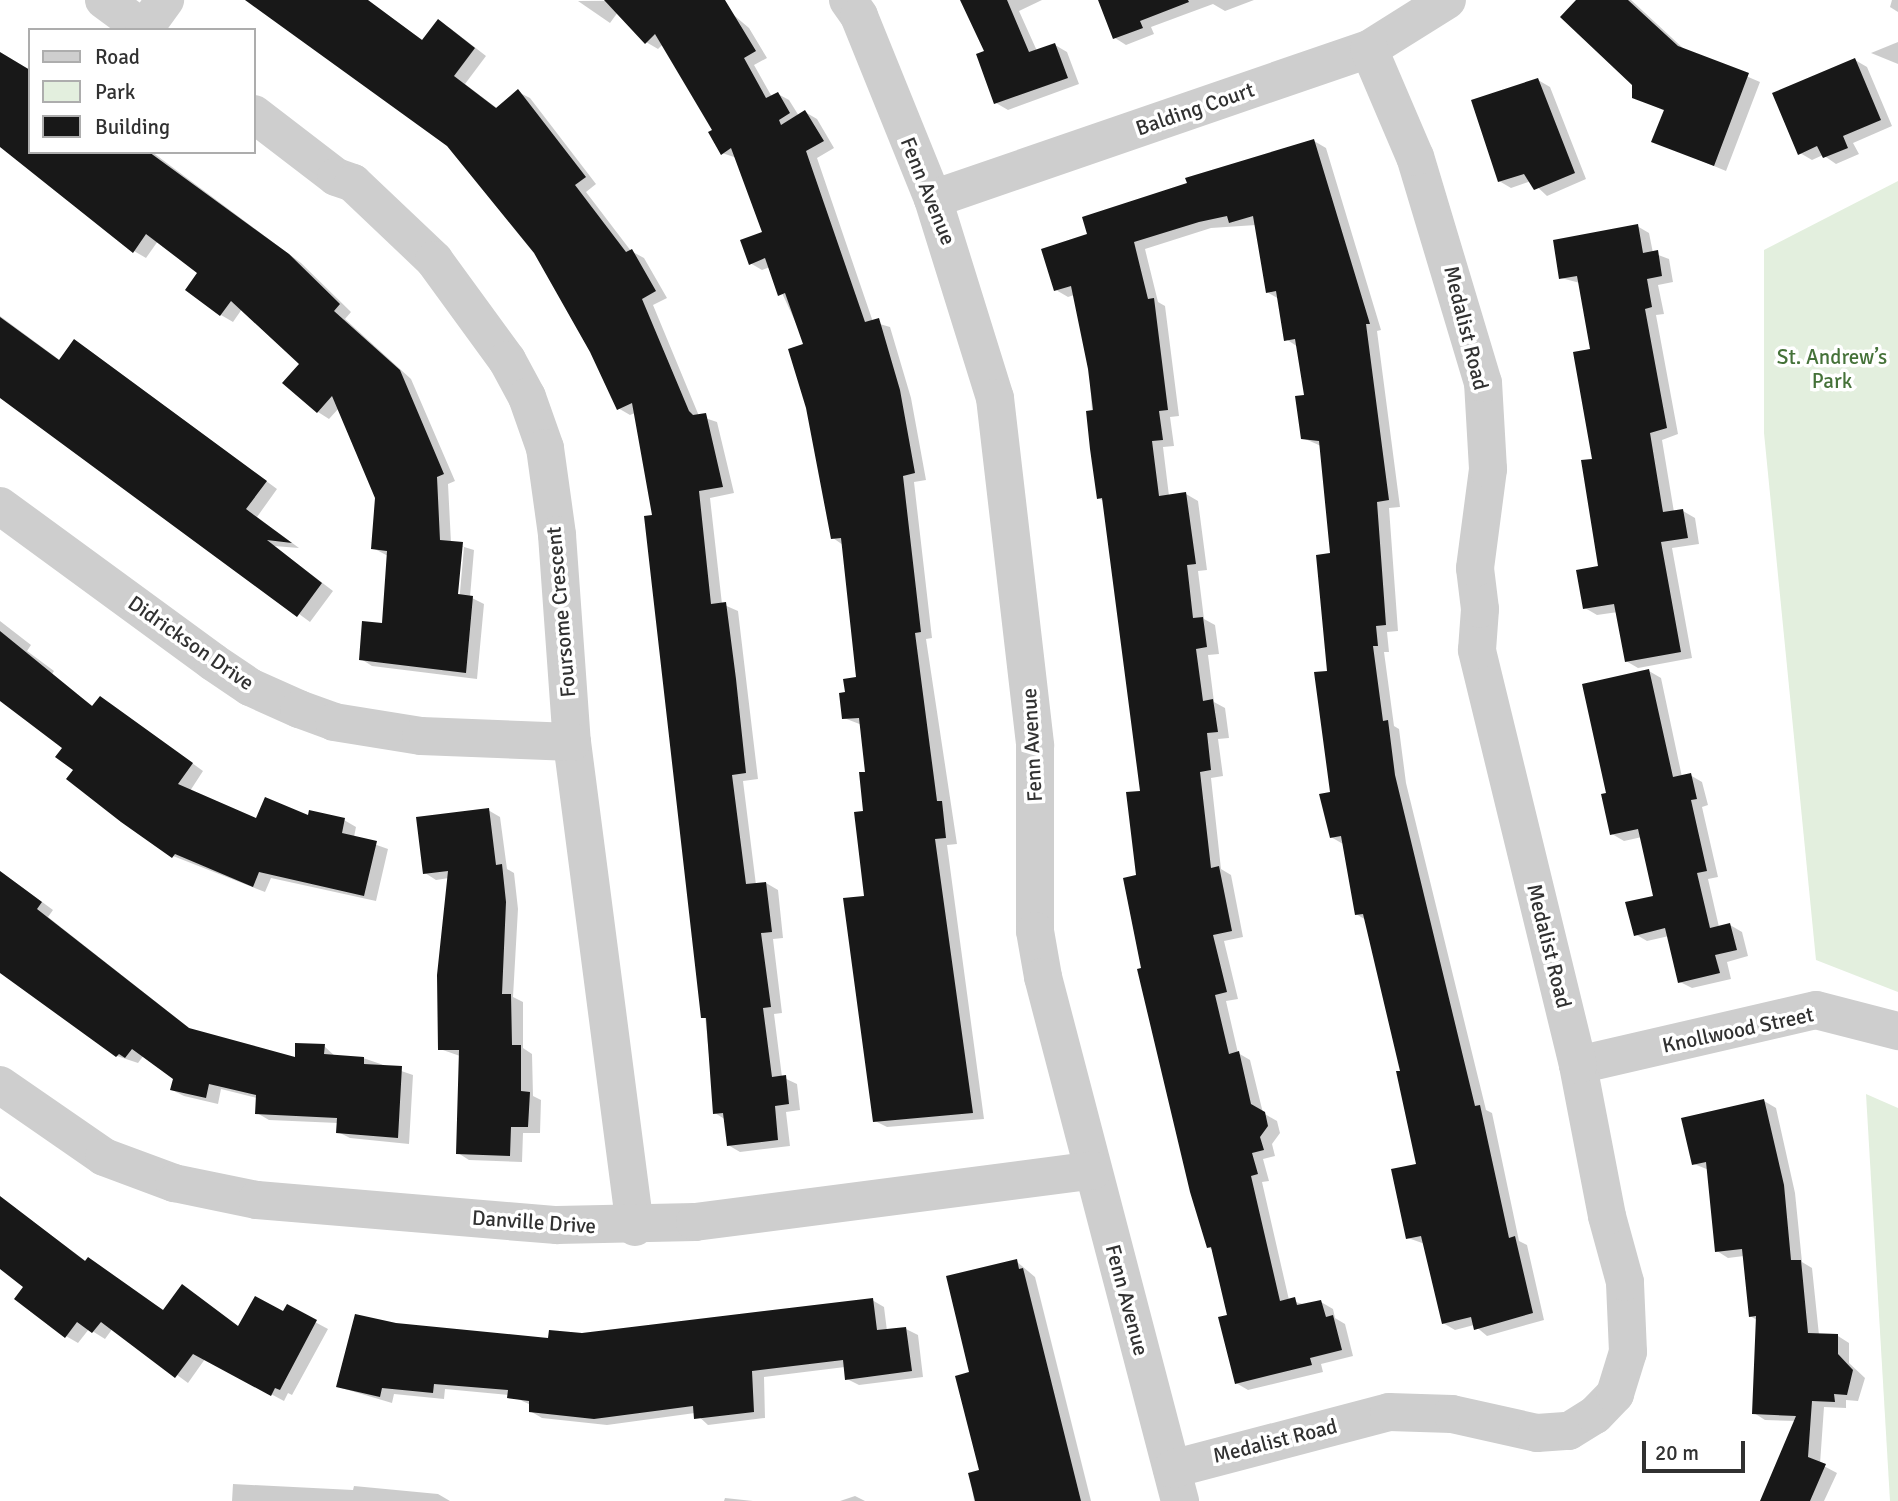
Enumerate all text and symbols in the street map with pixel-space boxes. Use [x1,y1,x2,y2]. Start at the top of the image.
legend [28,28,256,154]
text: Road [95,44,140,70]
street label: Balding Court [1132,77,1258,141]
text: Park [95,79,135,105]
text: Building [95,114,170,140]
street label: Fenn Avenue [895,133,961,249]
street label: Medalist Road [1438,263,1494,393]
park label: St. Andrew’s Park [1777,344,1887,394]
street label: Foursome Crescent [541,526,581,698]
street label: Didrickson Drive [123,590,259,696]
street label: Fenn Avenue [1016,687,1048,803]
street label: Medalist Road [1521,881,1577,1011]
street label: Knollwood Street [1660,1002,1816,1058]
street label: Danville Drive [471,1205,597,1239]
street label: Fenn Avenue [1100,1242,1154,1358]
street label: Medalist Road [1210,1413,1340,1469]
scale bar [1646,1428,1749,1472]
text: 20 m [1655,1440,1699,1466]

